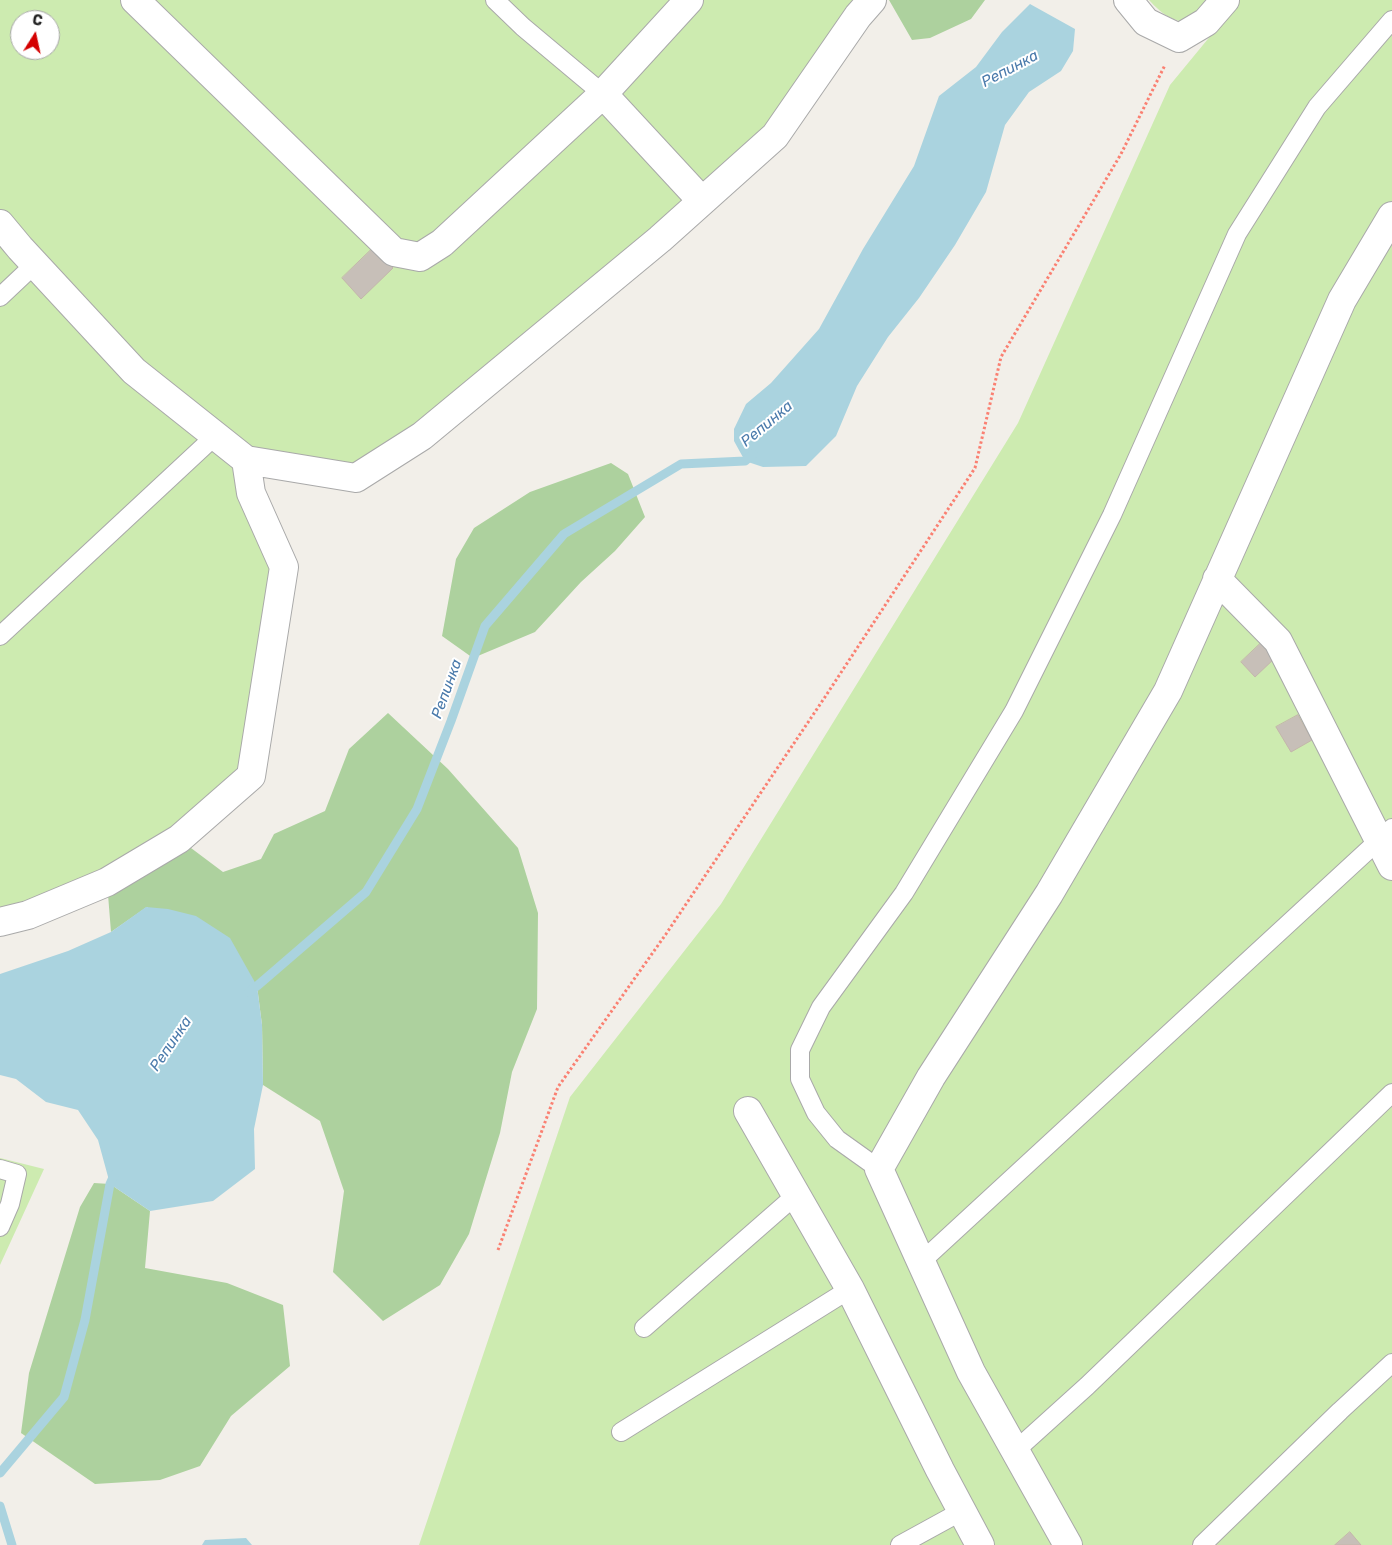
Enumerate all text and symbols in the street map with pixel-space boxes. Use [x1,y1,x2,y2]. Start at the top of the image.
north arrow [10,10,60,60]
text: С [31,11,44,30]
water label: Репинка [979,47,1041,91]
water label: Репинка [738,397,796,451]
water label: Репинка [428,657,466,721]
water label: Репинка [146,1013,196,1075]

